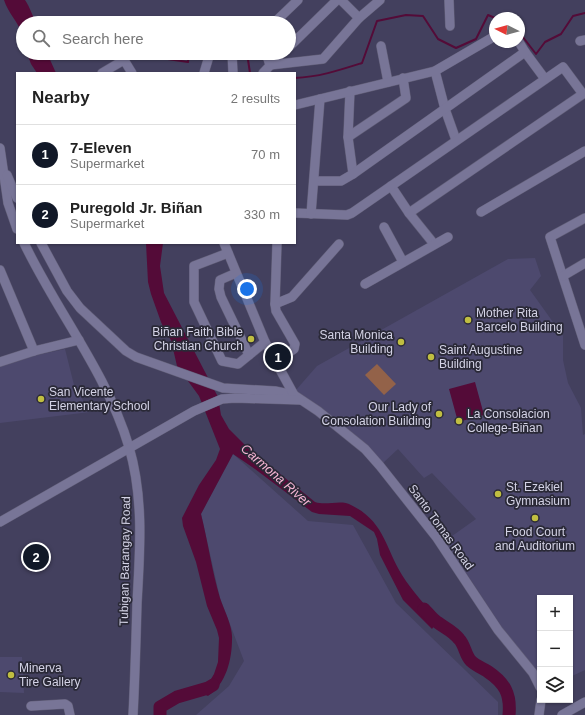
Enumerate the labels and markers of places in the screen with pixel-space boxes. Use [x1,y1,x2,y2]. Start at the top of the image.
place label: Mother Rita Barcelo Building [476,306,563,334]
marker: Mother Rita Barcelo Building [463,315,473,325]
place label: Biñan Faith Bible Christian Church [152,325,243,353]
place label: Santa Monica Building [320,328,393,356]
marker: Biñan Faith Bible Christian Church [246,334,256,344]
marker: Santa Monica Building [396,337,406,347]
pin: 1 [265,342,291,372]
place label: Saint Augustine Building [439,343,523,371]
marker: Saint Augustine Building [426,352,436,362]
place label: San Vicente Elementary School [49,385,150,413]
marker: San Vicente Elementary School [36,394,46,404]
place label: Our Lady of Consolation Building [322,400,432,428]
place label: La Consolacion College-Biñan [467,407,550,435]
marker: Our Lady of Consolation Building [434,409,444,419]
marker: La Consolacion College-Biñan [454,416,464,426]
place label: St. Ezekiel Gymnasium [506,480,570,508]
marker: St. Ezekiel Gymnasium [493,489,503,499]
marker: Food Court and Auditorium [530,513,540,523]
place label: Food Court and Auditorium [495,525,575,553]
pin: 2 [23,542,49,572]
place label: Minerva Tire Gallery [19,661,81,689]
marker: Minerva Tire Gallery [6,670,16,680]

